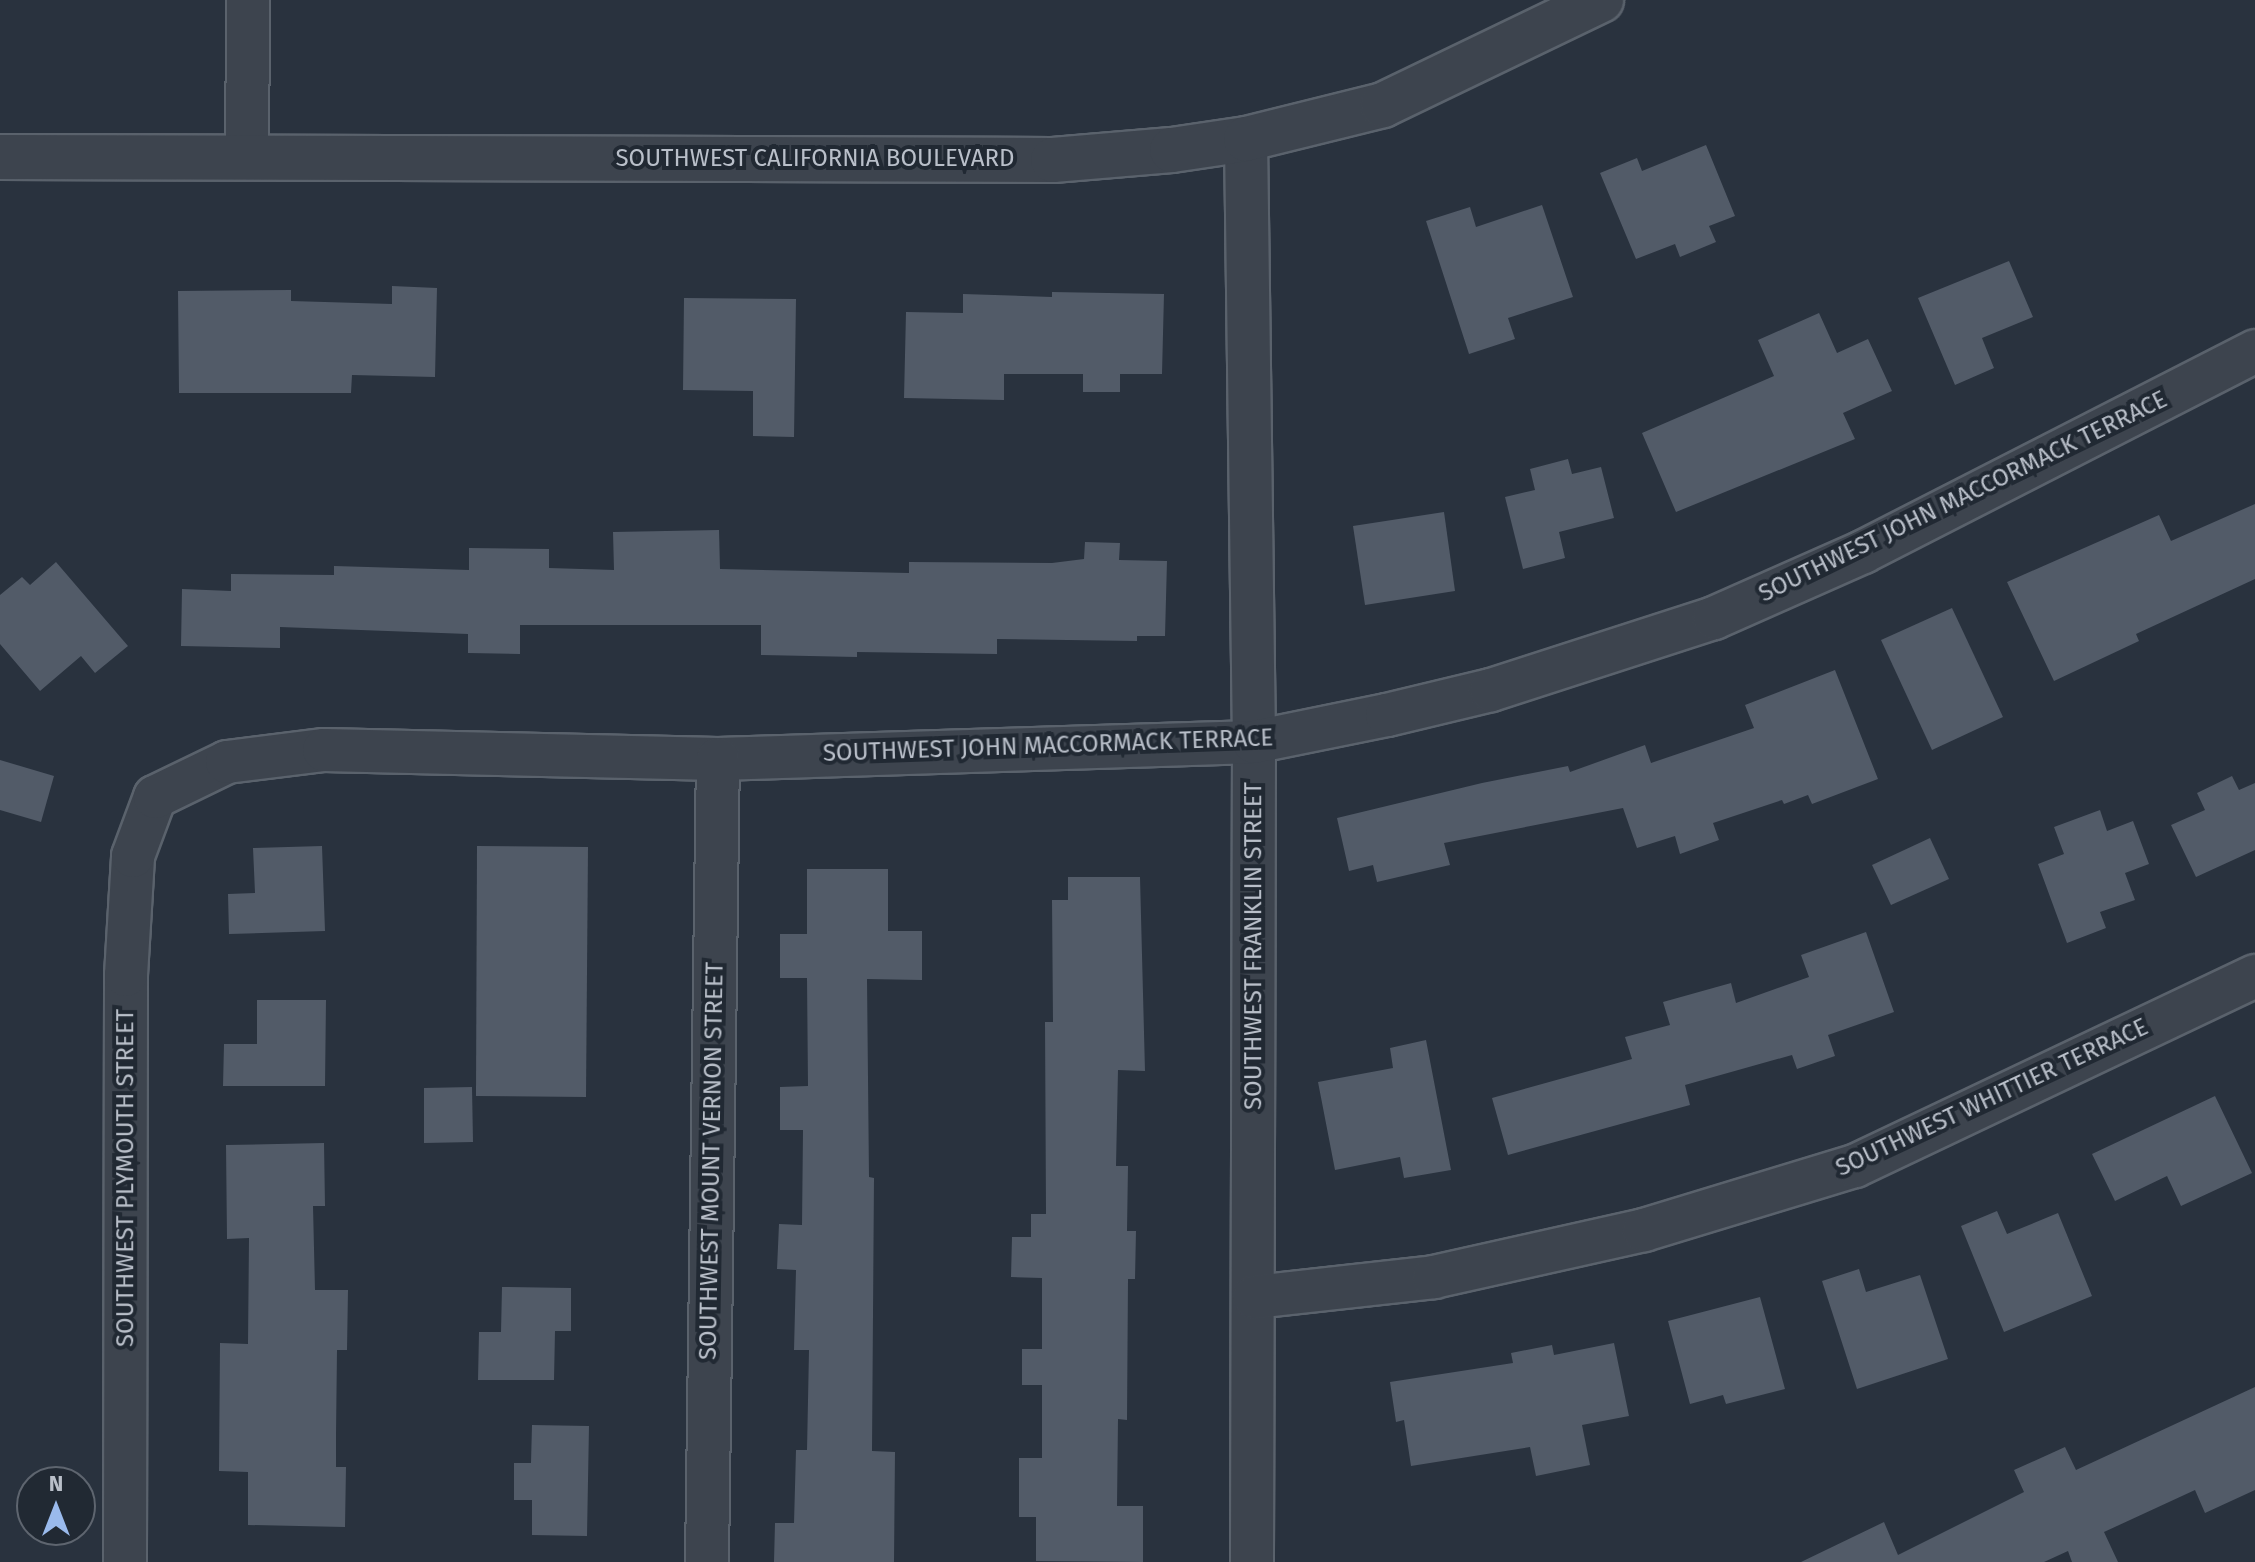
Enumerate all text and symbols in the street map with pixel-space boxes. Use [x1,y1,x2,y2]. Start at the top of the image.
street label: SOUTHWEST CALIFORNIA BOULEVARD [616,145,1014,173]
street label: SOUTHWEST JOHN MACCORMACK TERRACE [1754,385,2172,609]
street label: SOUTHWEST JOHN MACCORMACK TERRACE [822,724,1274,768]
street label: SOUTHWEST FRANKLIN STREET [1240,782,1268,1110]
street label: SOUTHWEST MOUNT VERNON STREET [694,962,730,1360]
street label: SOUTHWEST PLYMOUTH STREET [112,1009,140,1347]
street label: SOUTHWEST WHITTIER TERRACE [1831,1013,2153,1183]
north arrow [16,1466,96,1546]
text: N [49,1470,63,1497]

